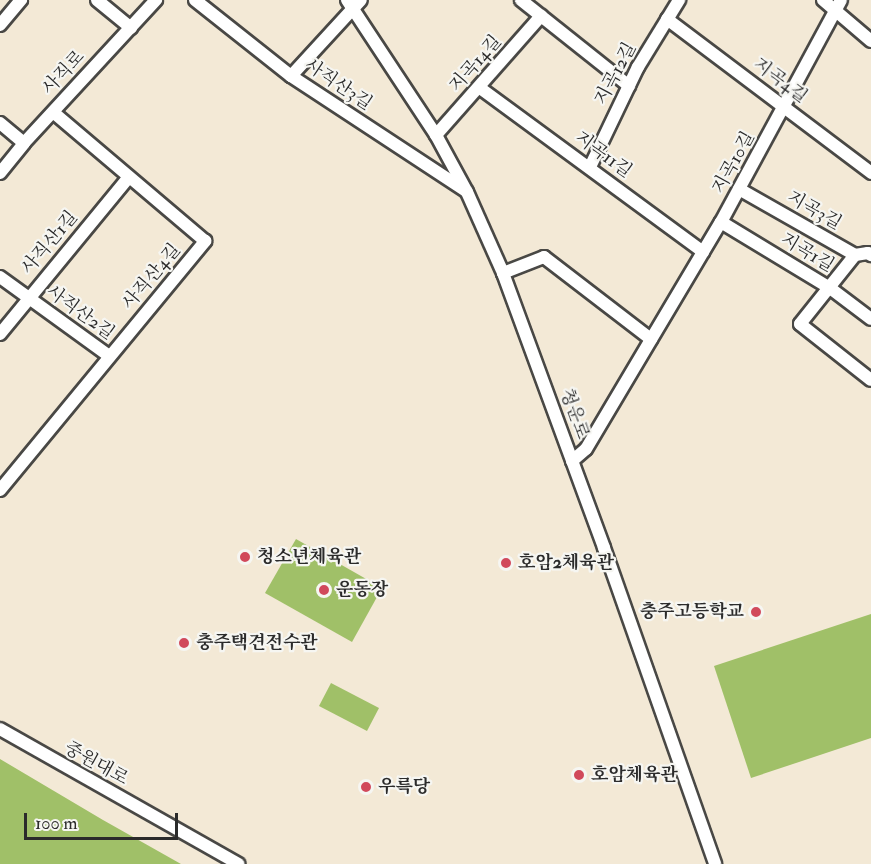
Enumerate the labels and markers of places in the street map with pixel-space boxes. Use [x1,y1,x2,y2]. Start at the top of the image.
place label: 청소년체육관 [257,546,361,568]
marker: 청소년체육관 [238,550,252,564]
place label: 호암2체육관 [518,552,614,574]
marker: 호암2체육관 [499,556,513,570]
place label: 운동장 [336,579,388,601]
marker: 운동장 [317,583,331,597]
place label: 충주고등학교 [640,601,744,623]
marker: 충주고등학교 [749,605,763,619]
place label: 충주택견전수관 [196,632,318,654]
marker: 충주택견전수관 [177,636,191,650]
place label: 호암체육관 [591,764,678,786]
marker: 호암체육관 [572,768,586,782]
place label: 우륵당 [378,776,430,798]
marker: 우륵당 [359,780,373,794]

